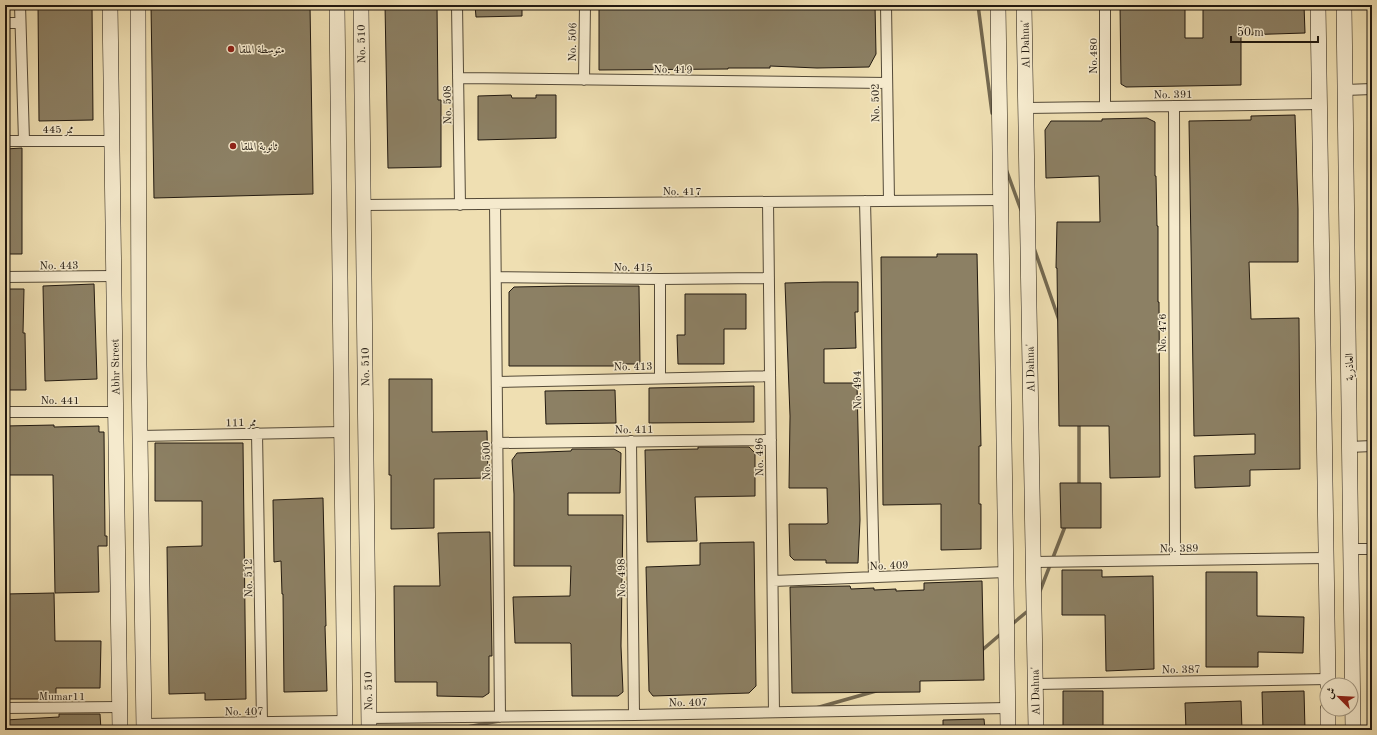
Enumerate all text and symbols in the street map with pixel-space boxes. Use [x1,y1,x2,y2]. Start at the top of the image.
scale bar [1231,18,1318,44]
street label: Al Dahna' [1021,20,1032,68]
street label: No. 506 [568,22,579,62]
street label: No. 510 [357,24,368,64]
text: 50 m [1237,26,1264,39]
street label: No.480 [1089,38,1100,74]
marker: متوسطة الملقا [226,44,236,54]
place label: متوسطة الملقا [239,45,284,56]
street label: No. 419 [653,65,693,76]
street label: No. 502 [871,83,882,123]
street label: No. 508 [443,85,454,125]
street label: No. 391 [1153,90,1193,101]
street label: ممر 445 [43,125,73,137]
marker: ثانوية الملقا [228,141,238,151]
place label: ثانوية الملقا [241,142,278,153]
street label: No. 417 [662,187,702,198]
street label: No. 443 [39,261,79,272]
street label: No. 415 [613,263,653,274]
street label: No. 476 [1158,313,1169,353]
street label: Abhr Street [111,338,122,395]
street label: Al Dahna' [1026,344,1037,392]
street label: No. 510 [361,347,372,387]
street label: العاذرية [1345,353,1356,381]
street label: No. 413 [613,362,653,373]
street label: No. 494 [853,370,864,410]
street label: No. 441 [40,396,80,407]
street label: ممر 111 [225,418,257,430]
street label: No. 411 [614,425,654,436]
street label: No. 496 [755,437,766,477]
street label: No. 500 [482,441,493,481]
street label: No. 389 [1159,544,1199,555]
street label: No. 512 [244,558,255,598]
street label: No. 498 [617,558,628,598]
street label: No. 409 [869,560,909,573]
street label: No. 387 [1161,665,1201,676]
street label: Al Dahna' [1031,667,1042,715]
street label: No. 510 [364,671,375,711]
north arrow [1319,677,1359,717]
text: ش [1324,686,1339,701]
street label: Mumar11 [39,692,85,703]
street label: No. 407 [668,698,708,709]
street label: No. 407 [224,707,264,718]

